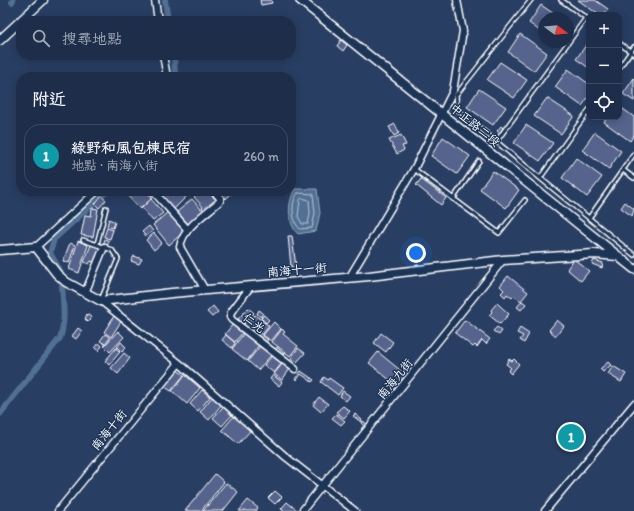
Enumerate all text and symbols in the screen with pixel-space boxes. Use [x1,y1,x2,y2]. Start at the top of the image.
north arrow [538,12,574,48]
map controls [586,12,622,120]
button: + [586,12,622,48]
search box [16,16,296,60]
icon: search [30,27,52,49]
text: 搜尋地點 [62,30,122,48]
button: − [586,48,622,84]
button: locate [586,84,622,120]
text: 附近 [32,89,66,109]
street label: 中正路二段 [447,101,503,149]
text: 綠野和風包棟民宿 [71,139,191,157]
text: 1 [43,149,49,164]
text: 260 m [243,149,279,164]
text: 地點 · 南海八街 [71,158,158,173]
your location [406,243,426,263]
street label: 南海十一街 [266,260,328,280]
street label: 仁光 [240,310,268,336]
street label: 南海九街 [374,356,416,402]
street label: 南海十街 [88,407,130,453]
pin: 1 [558,422,584,452]

